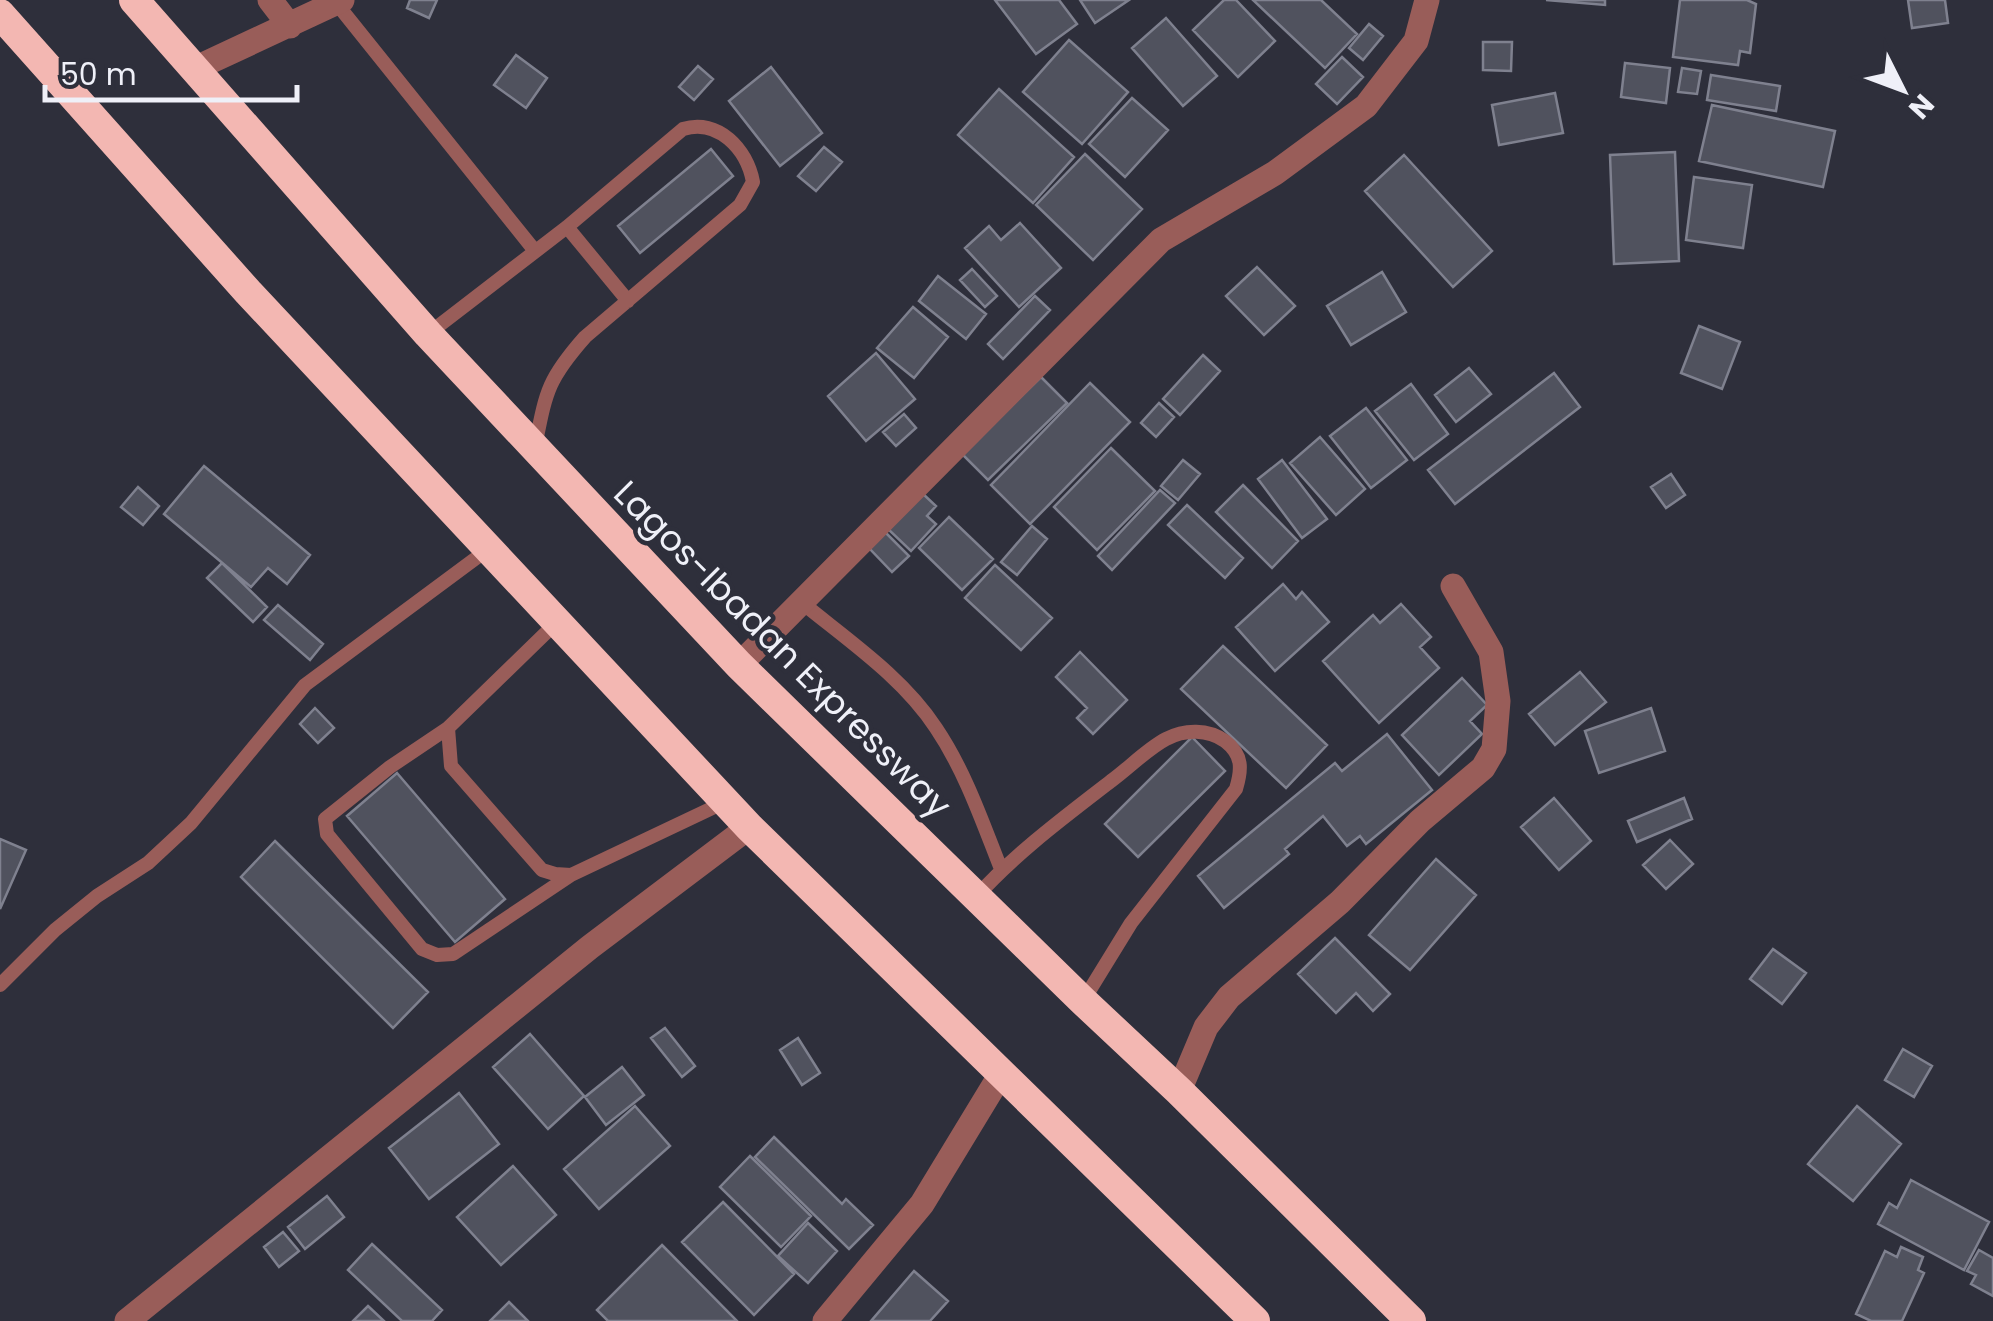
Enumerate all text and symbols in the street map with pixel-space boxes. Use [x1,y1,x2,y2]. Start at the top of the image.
scale bar [45,40,298,102]
north arrow [1853,40,1953,140]
text: 50 m [60,53,137,96]
text: N [1900,86,1943,127]
street label: Lagos-Ibadan Expressway [603,469,963,829]

